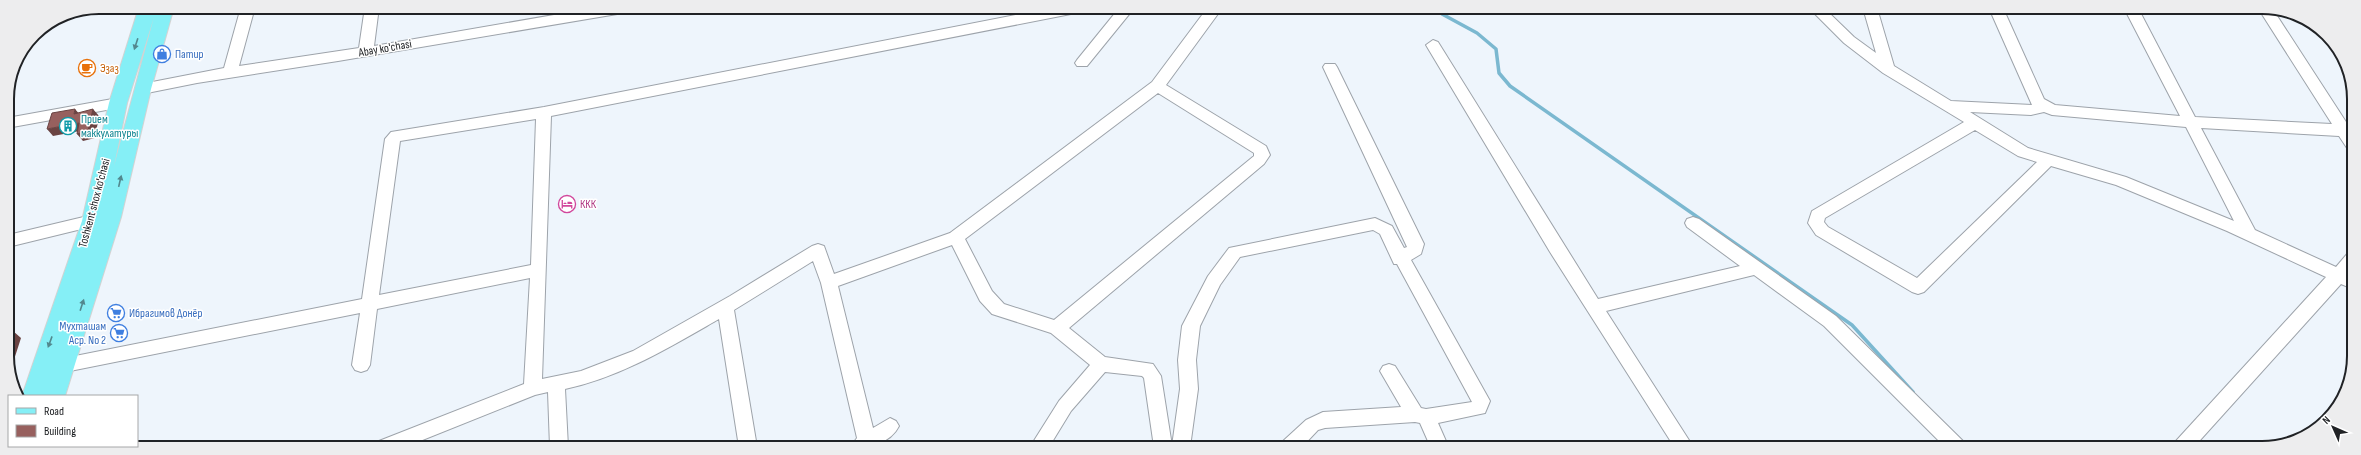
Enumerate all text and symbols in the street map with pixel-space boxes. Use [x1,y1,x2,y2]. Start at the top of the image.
street label: Abay ko'chasi [356,36,413,61]
one-way arrow [133,39,139,51]
shop icon: Патир [152,44,172,64]
place label: Патир [175,47,203,62]
cafe icon: Эзаз [77,58,97,78]
place label: Эзаз [100,61,119,76]
place label: Прием маккулатуры [81,112,138,141]
building icon: Прием маккулатуры [58,116,78,136]
street label: Toshkent shox ko'chasi [75,157,114,249]
one-way arrow [117,175,123,187]
hotel icon: ККК [557,194,577,214]
place label: ККК [580,197,597,212]
one-way arrow [79,299,85,311]
supermarket icon: Ибрагимов Донёр [106,303,126,323]
place label: Ибрагимов Донёр [129,306,202,321]
place label: Мухташам Аср. No 2 [59,319,106,348]
supermarket icon: Мухташам Аср. No 2 [109,323,129,343]
one-way arrow [47,336,53,348]
legend [8,395,138,447]
text: Road [44,404,64,419]
north arrow [2313,407,2353,447]
text: N [2320,414,2333,427]
text: Building [44,424,76,439]

